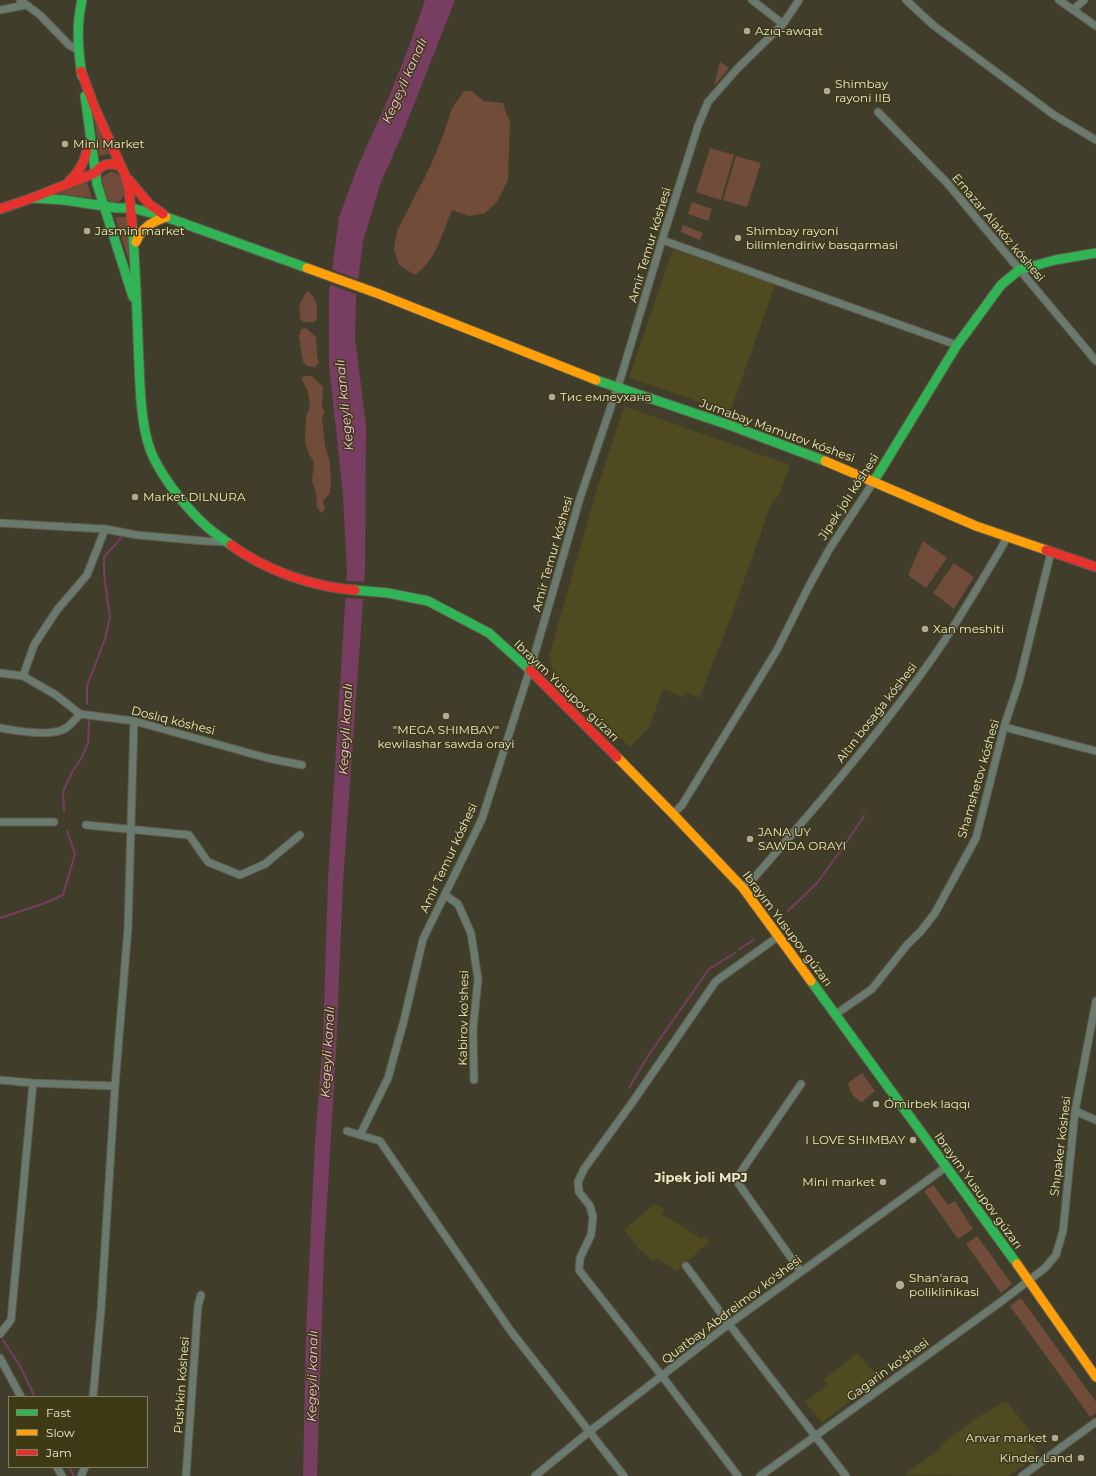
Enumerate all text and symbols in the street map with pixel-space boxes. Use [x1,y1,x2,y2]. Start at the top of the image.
place label: Azıq-awqat [755,24,823,38]
marker: Azıq-awqat [742,26,752,36]
water label: Kegeyli kanalı [379,36,431,126]
place label: Shimbay rayoni IIB [835,77,891,105]
marker: Shimbay rayoni IIB [822,86,832,96]
place label: Mini Market [73,137,144,151]
marker: Mini Market [60,139,70,149]
street label: Ernazar Alakóz kóshesi [949,171,1047,285]
street label: Amir Temur kóshesi [626,186,674,304]
place label: Jasmin market [95,224,185,238]
place label: Shimbay rayoni bilimlendiriw basqarmasi [746,224,898,252]
marker: Jasmin market [82,226,92,236]
marker: Shimbay rayoni bilimlendiriw basqarmasi [733,233,743,243]
water label: Kegeyli kanalı [332,359,358,451]
place label: Тис емлеухана [560,390,652,404]
marker: Тис емлеухана [547,392,557,402]
street label: Jumabay Mamutov kóshesi [697,396,857,466]
street label: Jipek jolı kóshesi [816,451,882,543]
place label: Market DILNURA [143,490,246,504]
marker: Market DILNURA [130,492,140,502]
street label: Amir Temur kóshesi [530,495,576,613]
place label: Xan meshiti [933,622,1004,636]
marker: Xan meshiti [920,624,930,634]
street label: Ibrayım Yusupov gúzarı [511,637,621,745]
street label: Altın bosaǵa kóshesi [834,660,920,766]
water label: Kegeyli kanalı [336,683,356,775]
street label: Doslıq kóshesi [130,704,216,738]
marker: "MEGA SHIMBAY" kewilashar sawda orayi [441,711,451,721]
street label: Shamshetov kóshesi [955,718,1003,840]
place label: "MEGA SHIMBAY" kewilashar sawda orayi [377,723,515,751]
street label: Amir Temur kóshesi [417,801,481,915]
place label: JANA UY SAWDA ORAYI [758,825,846,853]
marker: JANA UY SAWDA ORAYI [745,834,755,844]
street label: Ibrayım Yusupov gúzarı [739,869,835,989]
street label: Kabirov ko'shesi [456,970,472,1066]
water label: Kegeyli kanalı [318,1006,338,1098]
street label: Shıpaker kóshesi [1048,1095,1074,1197]
place label: Ómirbek laqqı [884,1097,970,1111]
marker: Ómirbek laqqı [871,1099,881,1109]
street label: Ibrayım Yusupov gúzarı [931,1130,1025,1252]
place label: I LOVE SHIMBAY [805,1133,905,1147]
marker: I LOVE SHIMBAY [908,1135,918,1145]
district label: Jipek joli MPJ [655,1170,747,1186]
place label: Mini market [802,1175,875,1189]
marker: Mini market [878,1177,888,1187]
street label: Quatbay Abdreimov ko'shesi [659,1253,805,1367]
place label: Shan'araq poliklinikasi [909,1271,979,1299]
marker: Shan'araq poliklinikasi [894,1279,906,1291]
water label: Kegeyli kanalı [304,1330,322,1422]
street label: Gagarin ko'shesi [844,1335,932,1405]
street label: Pushkin kóshesi [171,1336,193,1434]
legend [8,1396,148,1468]
text: Fast [46,1405,71,1420]
text: Slow [46,1425,75,1440]
place label: Anvar market [966,1431,1047,1445]
marker: Anvar market [1050,1433,1060,1443]
text: Jam [46,1445,72,1460]
place label: Kinder Land [999,1451,1073,1465]
marker: Kinder Land [1076,1453,1086,1463]

